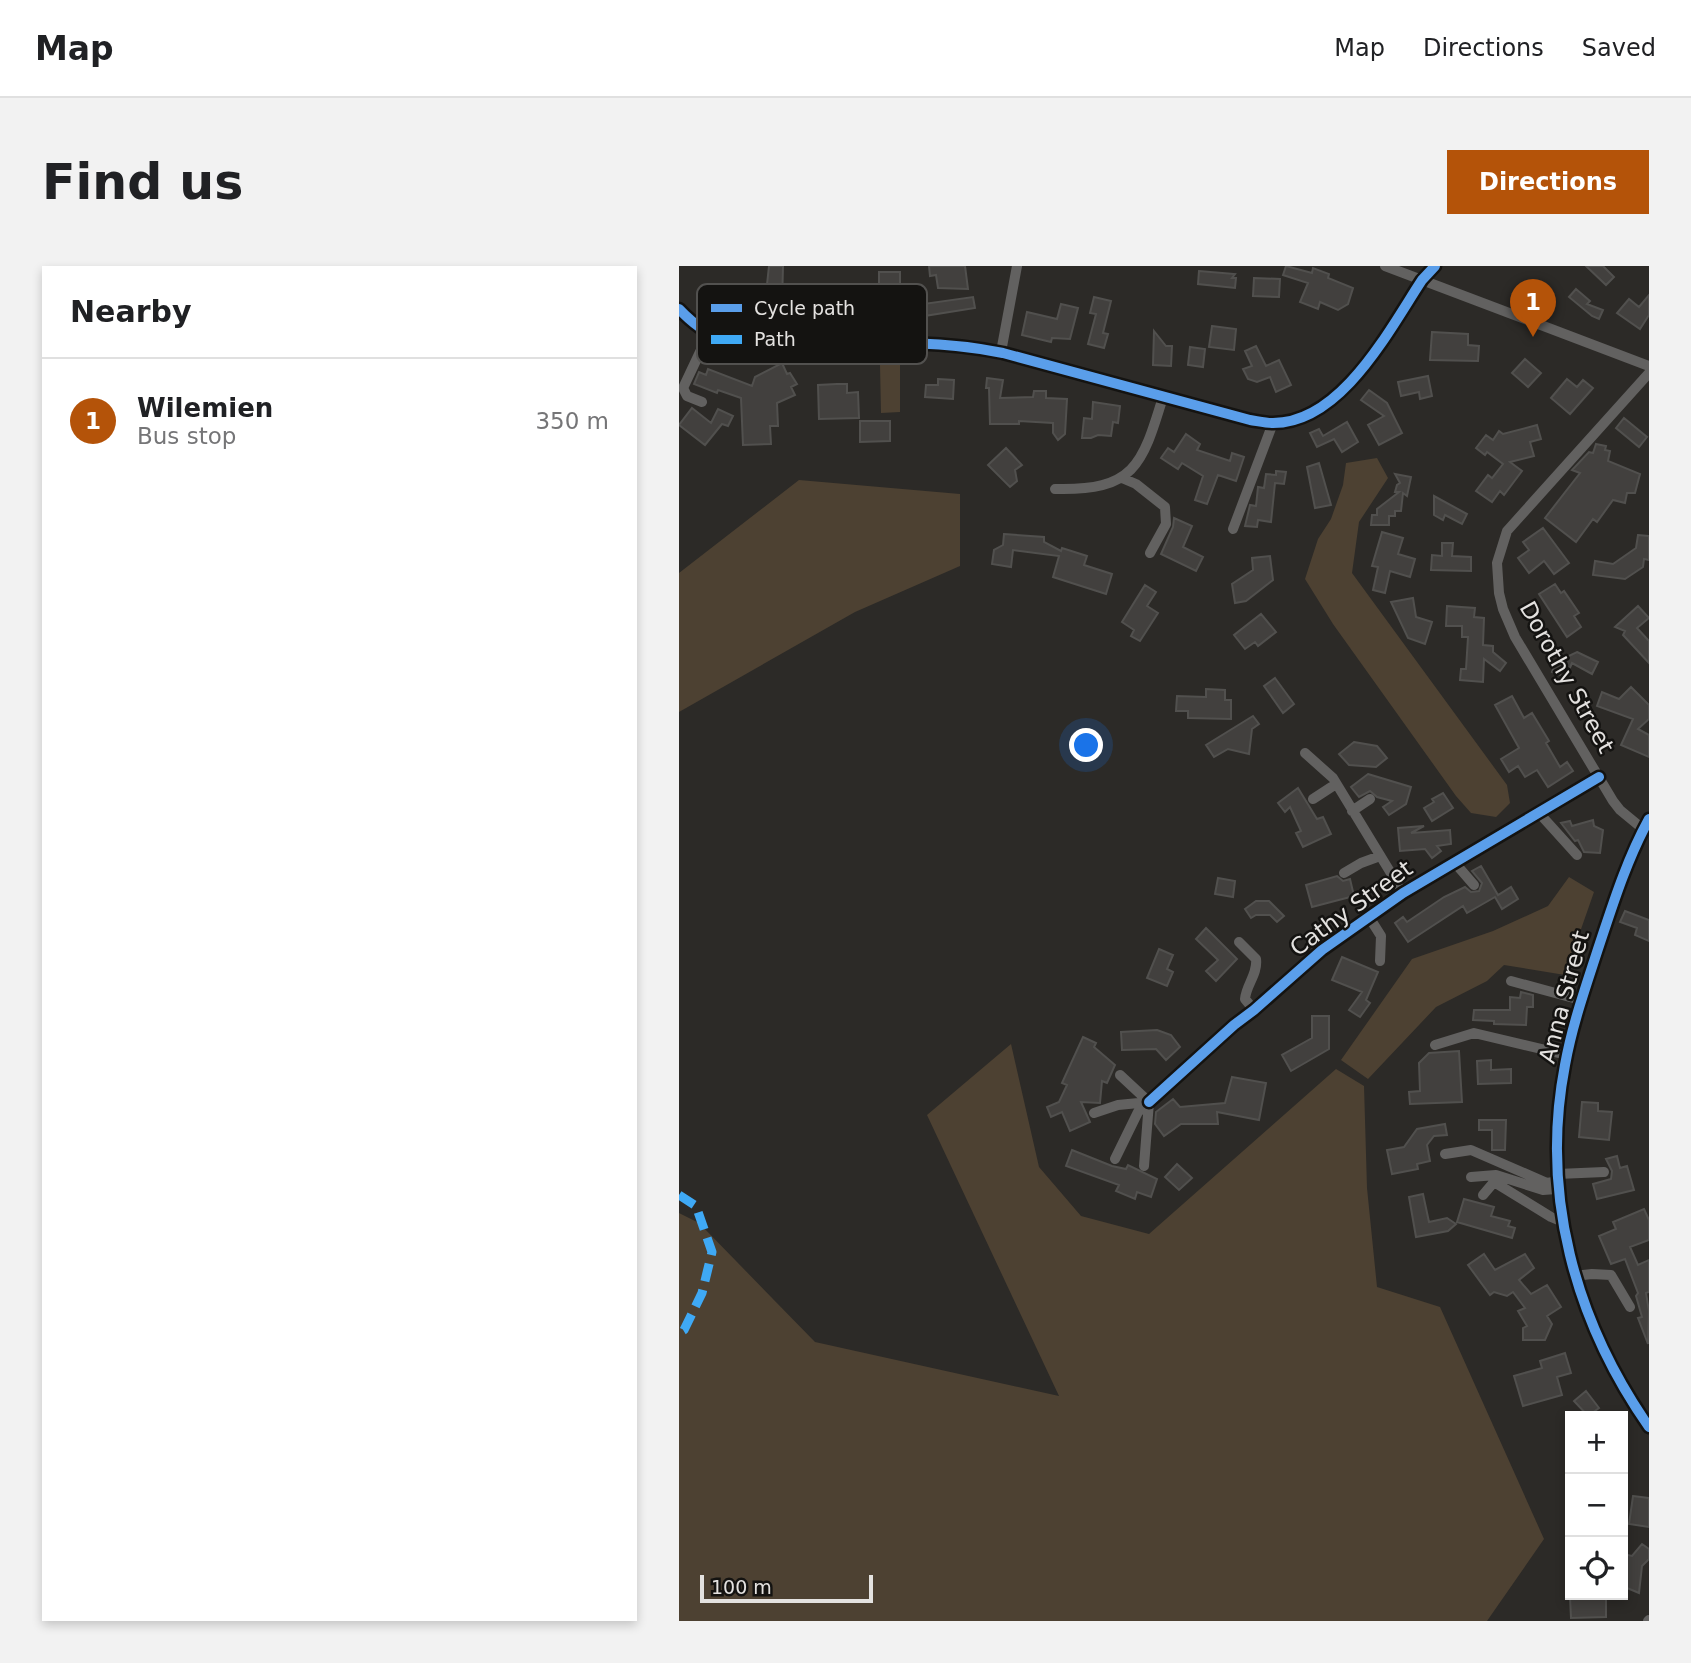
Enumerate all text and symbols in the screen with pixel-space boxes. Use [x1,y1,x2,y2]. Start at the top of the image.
text: Map [35,29,114,68]
text: Map [1334,34,1385,62]
text: Directions [1423,34,1544,62]
text: Saved [1582,34,1656,62]
button: Directions [1447,150,1649,214]
text: Find us [42,154,243,211]
pin: 1 [1510,279,1556,337]
legend [697,284,927,364]
text: Nearby [70,294,192,329]
text: Cycle path [754,297,855,319]
text: Path [754,328,796,350]
text: Wilemien [137,393,273,423]
text: 1 [85,408,101,434]
text: 350 m [535,408,609,434]
text: Bus stop [137,423,236,449]
street label: Dorothy Street [1515,597,1619,757]
your location [1069,728,1103,762]
street label: Cathy Street [1285,855,1417,961]
street label: Anna Street [1534,928,1594,1066]
map controls [1565,1411,1628,1600]
button: + [1565,1411,1628,1474]
button: − [1565,1474,1628,1537]
button: locate [1565,1537,1628,1600]
scale bar [700,1572,873,1604]
text: 100 m [711,1576,772,1598]

